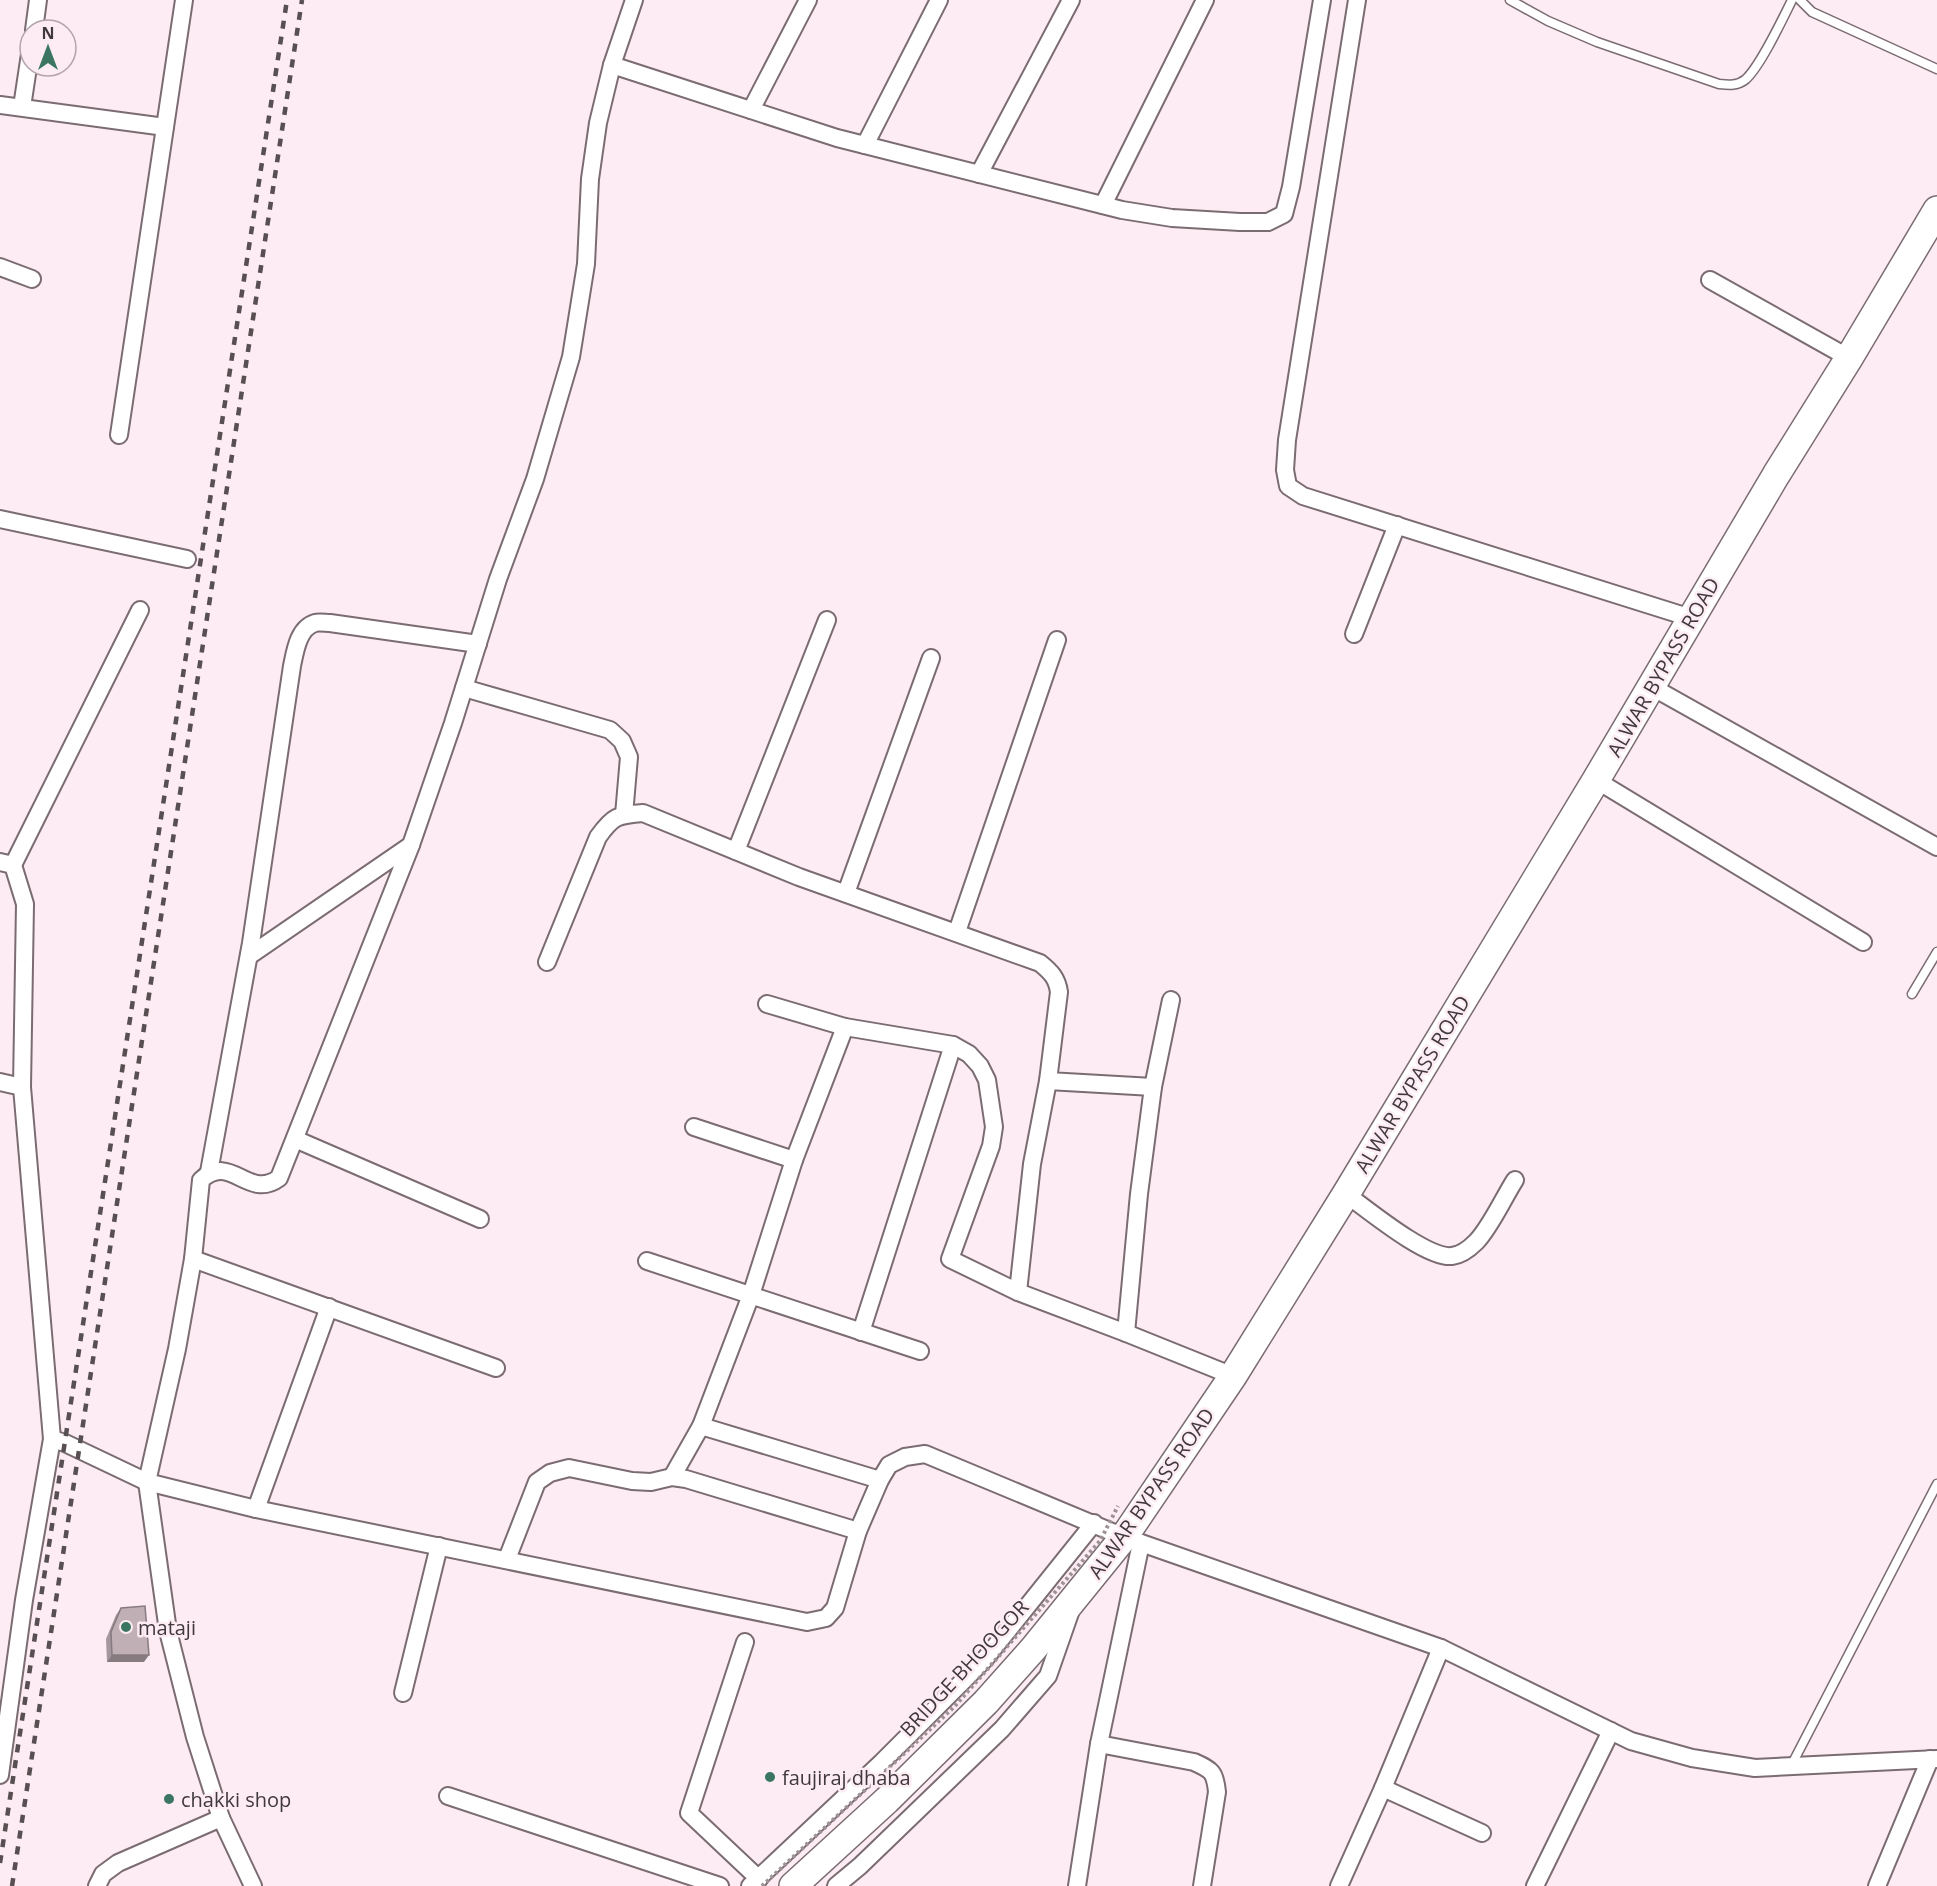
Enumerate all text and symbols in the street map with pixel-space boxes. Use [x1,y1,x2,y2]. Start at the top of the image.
north arrow [18,18,78,78]
text: N [41,22,55,44]
street label: ALWAR BYPASS ROAD [1601,572,1725,762]
street label: ALWAR BYPASS ROAD [1348,990,1476,1178]
street label: ALWAR BYPASS ROAD [1082,1402,1220,1584]
street label: BRIDGE BHOOGOR [894,1593,1035,1742]
place label: mataji [138,1614,196,1641]
marker: mataji [119,1620,133,1634]
place label: faujiraj dhaba [782,1764,911,1791]
marker: faujiraj dhaba [763,1770,777,1784]
place label: chakki shop [181,1786,291,1813]
marker: chakki shop [162,1792,176,1806]

